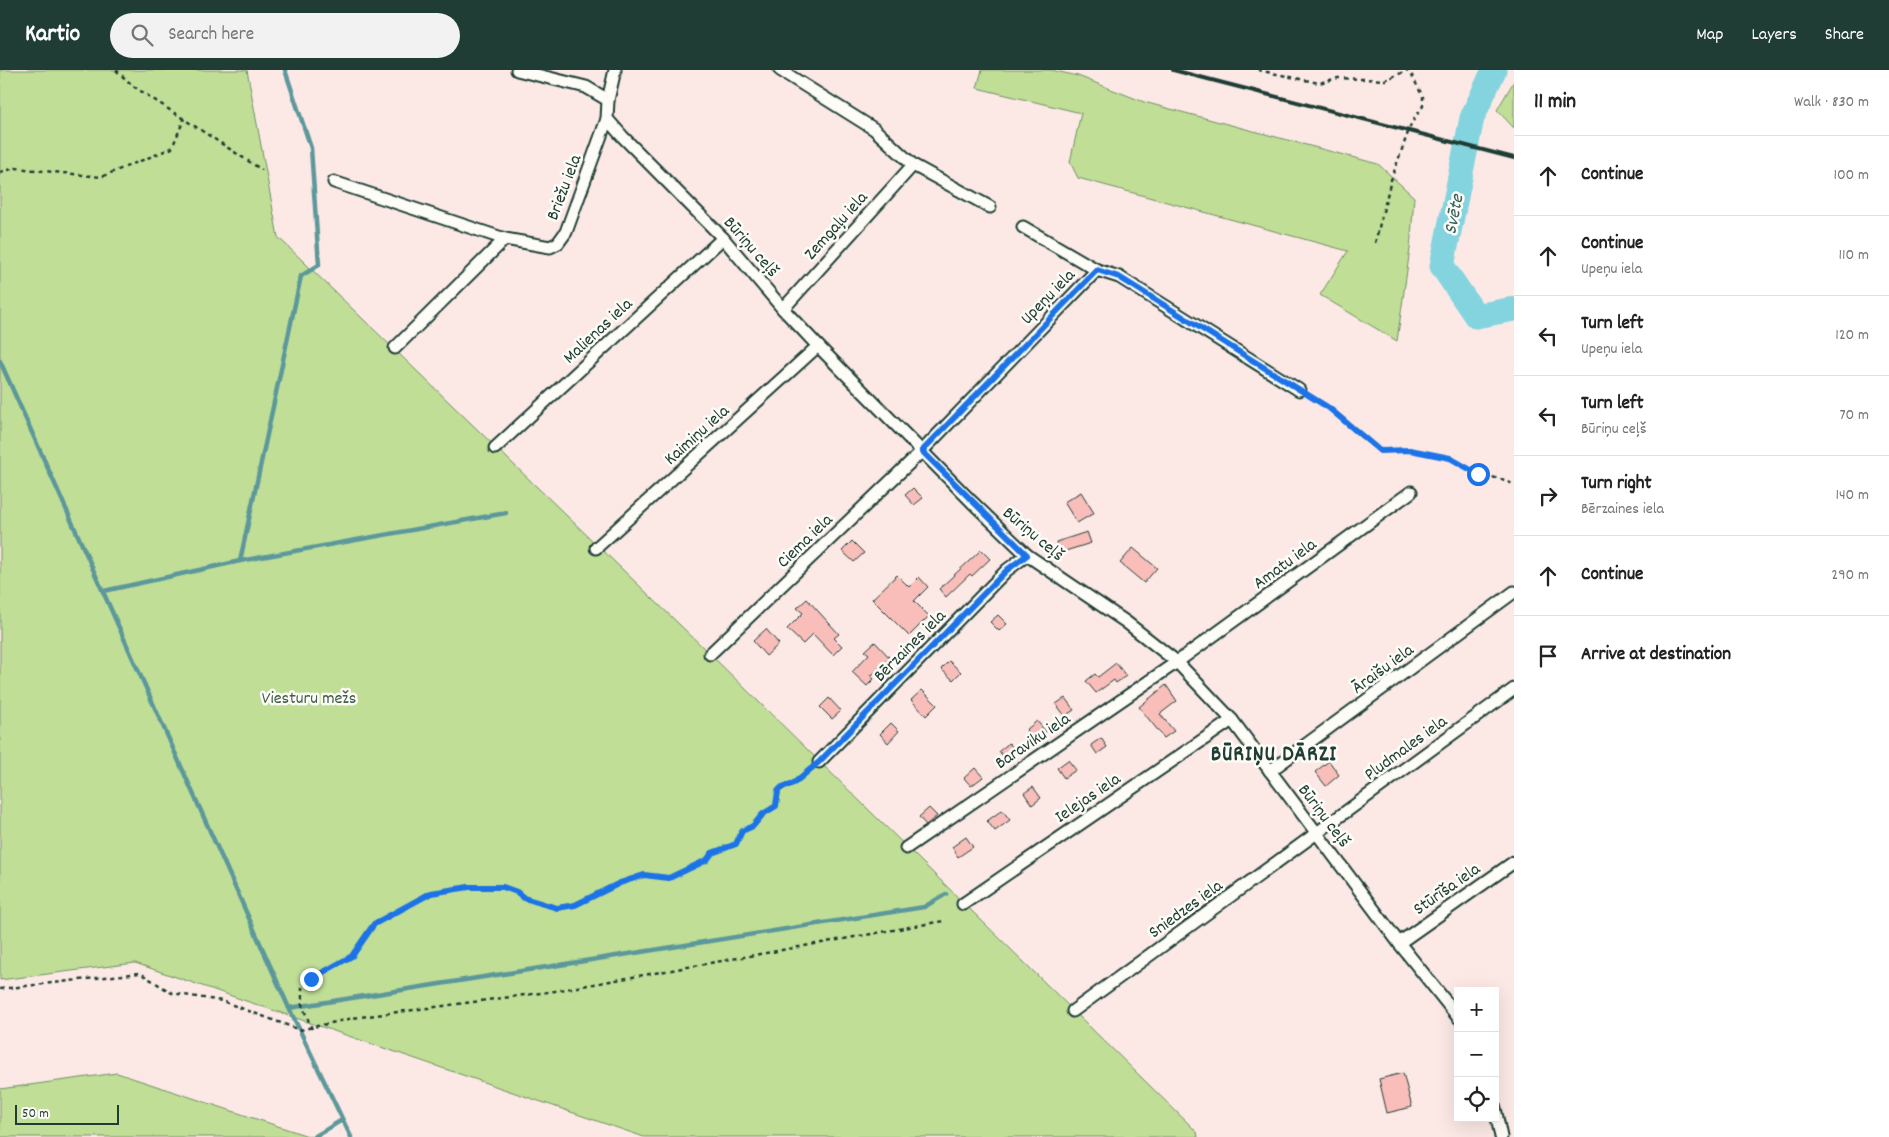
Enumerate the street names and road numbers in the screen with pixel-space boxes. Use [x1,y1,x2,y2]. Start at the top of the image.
street label: Briežu iela [541,151,589,224]
street label: Zemgaļu iela [799,186,875,266]
street label: Būriņu ceļš [717,212,784,284]
street label: Upeņu iela [1016,264,1082,331]
street label: Malienas iela [558,293,639,371]
street label: Kaimiņu iela [660,399,736,472]
street label: Būriņu ceļš [996,502,1069,568]
street label: Ciema iela [772,508,840,575]
street label: Amatu iela [1249,533,1323,597]
street label: Bērzaines iela [869,605,953,689]
street label: Āraišu iela [1347,639,1420,701]
street label: Baraviku iela [991,707,1077,777]
street label: Pludmales iela [1360,710,1454,788]
street label: Ielejas iela [1051,768,1127,830]
street label: Būriņu ceļš [1291,780,1355,854]
street label: Stūrīša iela [1409,858,1486,922]
street label: Sniedzes iela [1144,874,1229,946]

